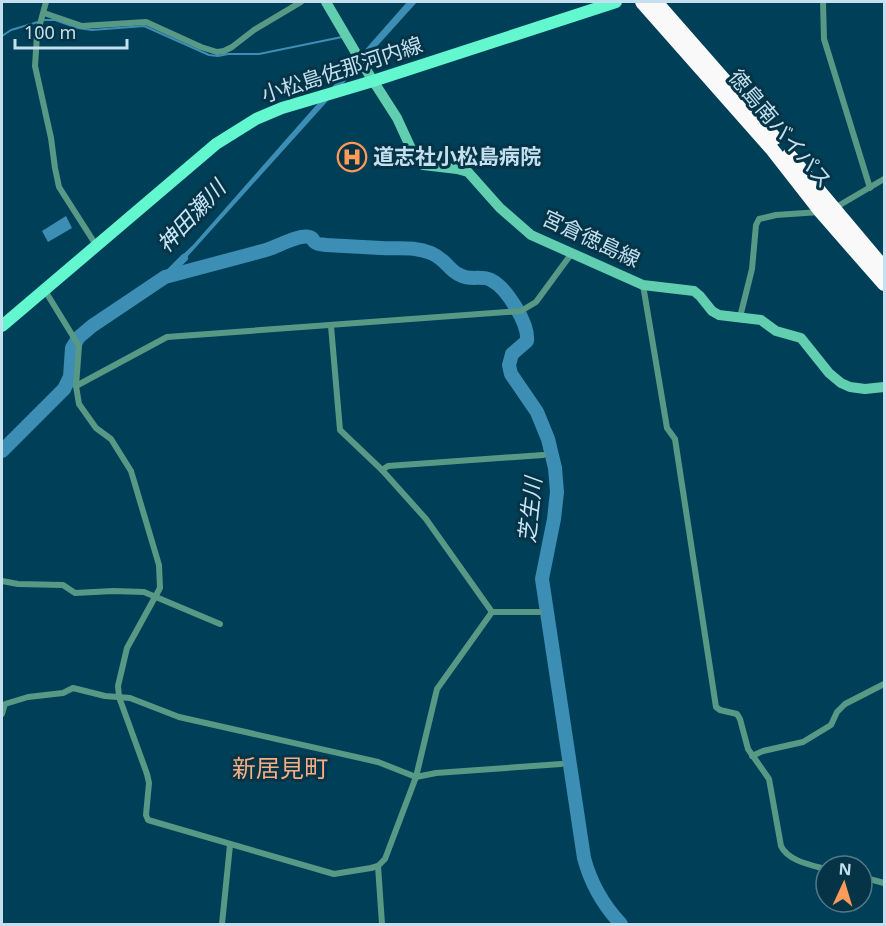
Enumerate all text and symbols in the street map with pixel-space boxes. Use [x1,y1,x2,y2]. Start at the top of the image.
scale bar [15,12,128,50]
text: 100 m [24,20,76,44]
street label: 小松島佐那河内線 [257,30,426,108]
street label: 徳島南バイパス [723,63,839,194]
hospital icon: 道志社小松島病院 [336,141,368,173]
place label: 道志社小松島病院 [373,142,541,170]
water label: 神田瀬川 [149,171,233,258]
street label: 宮倉徳島線 [538,203,645,273]
water label: 芝生川 [511,474,548,544]
district label: 新居見町 [232,751,328,784]
north arrow [814,854,874,914]
text: N [838,858,852,880]

